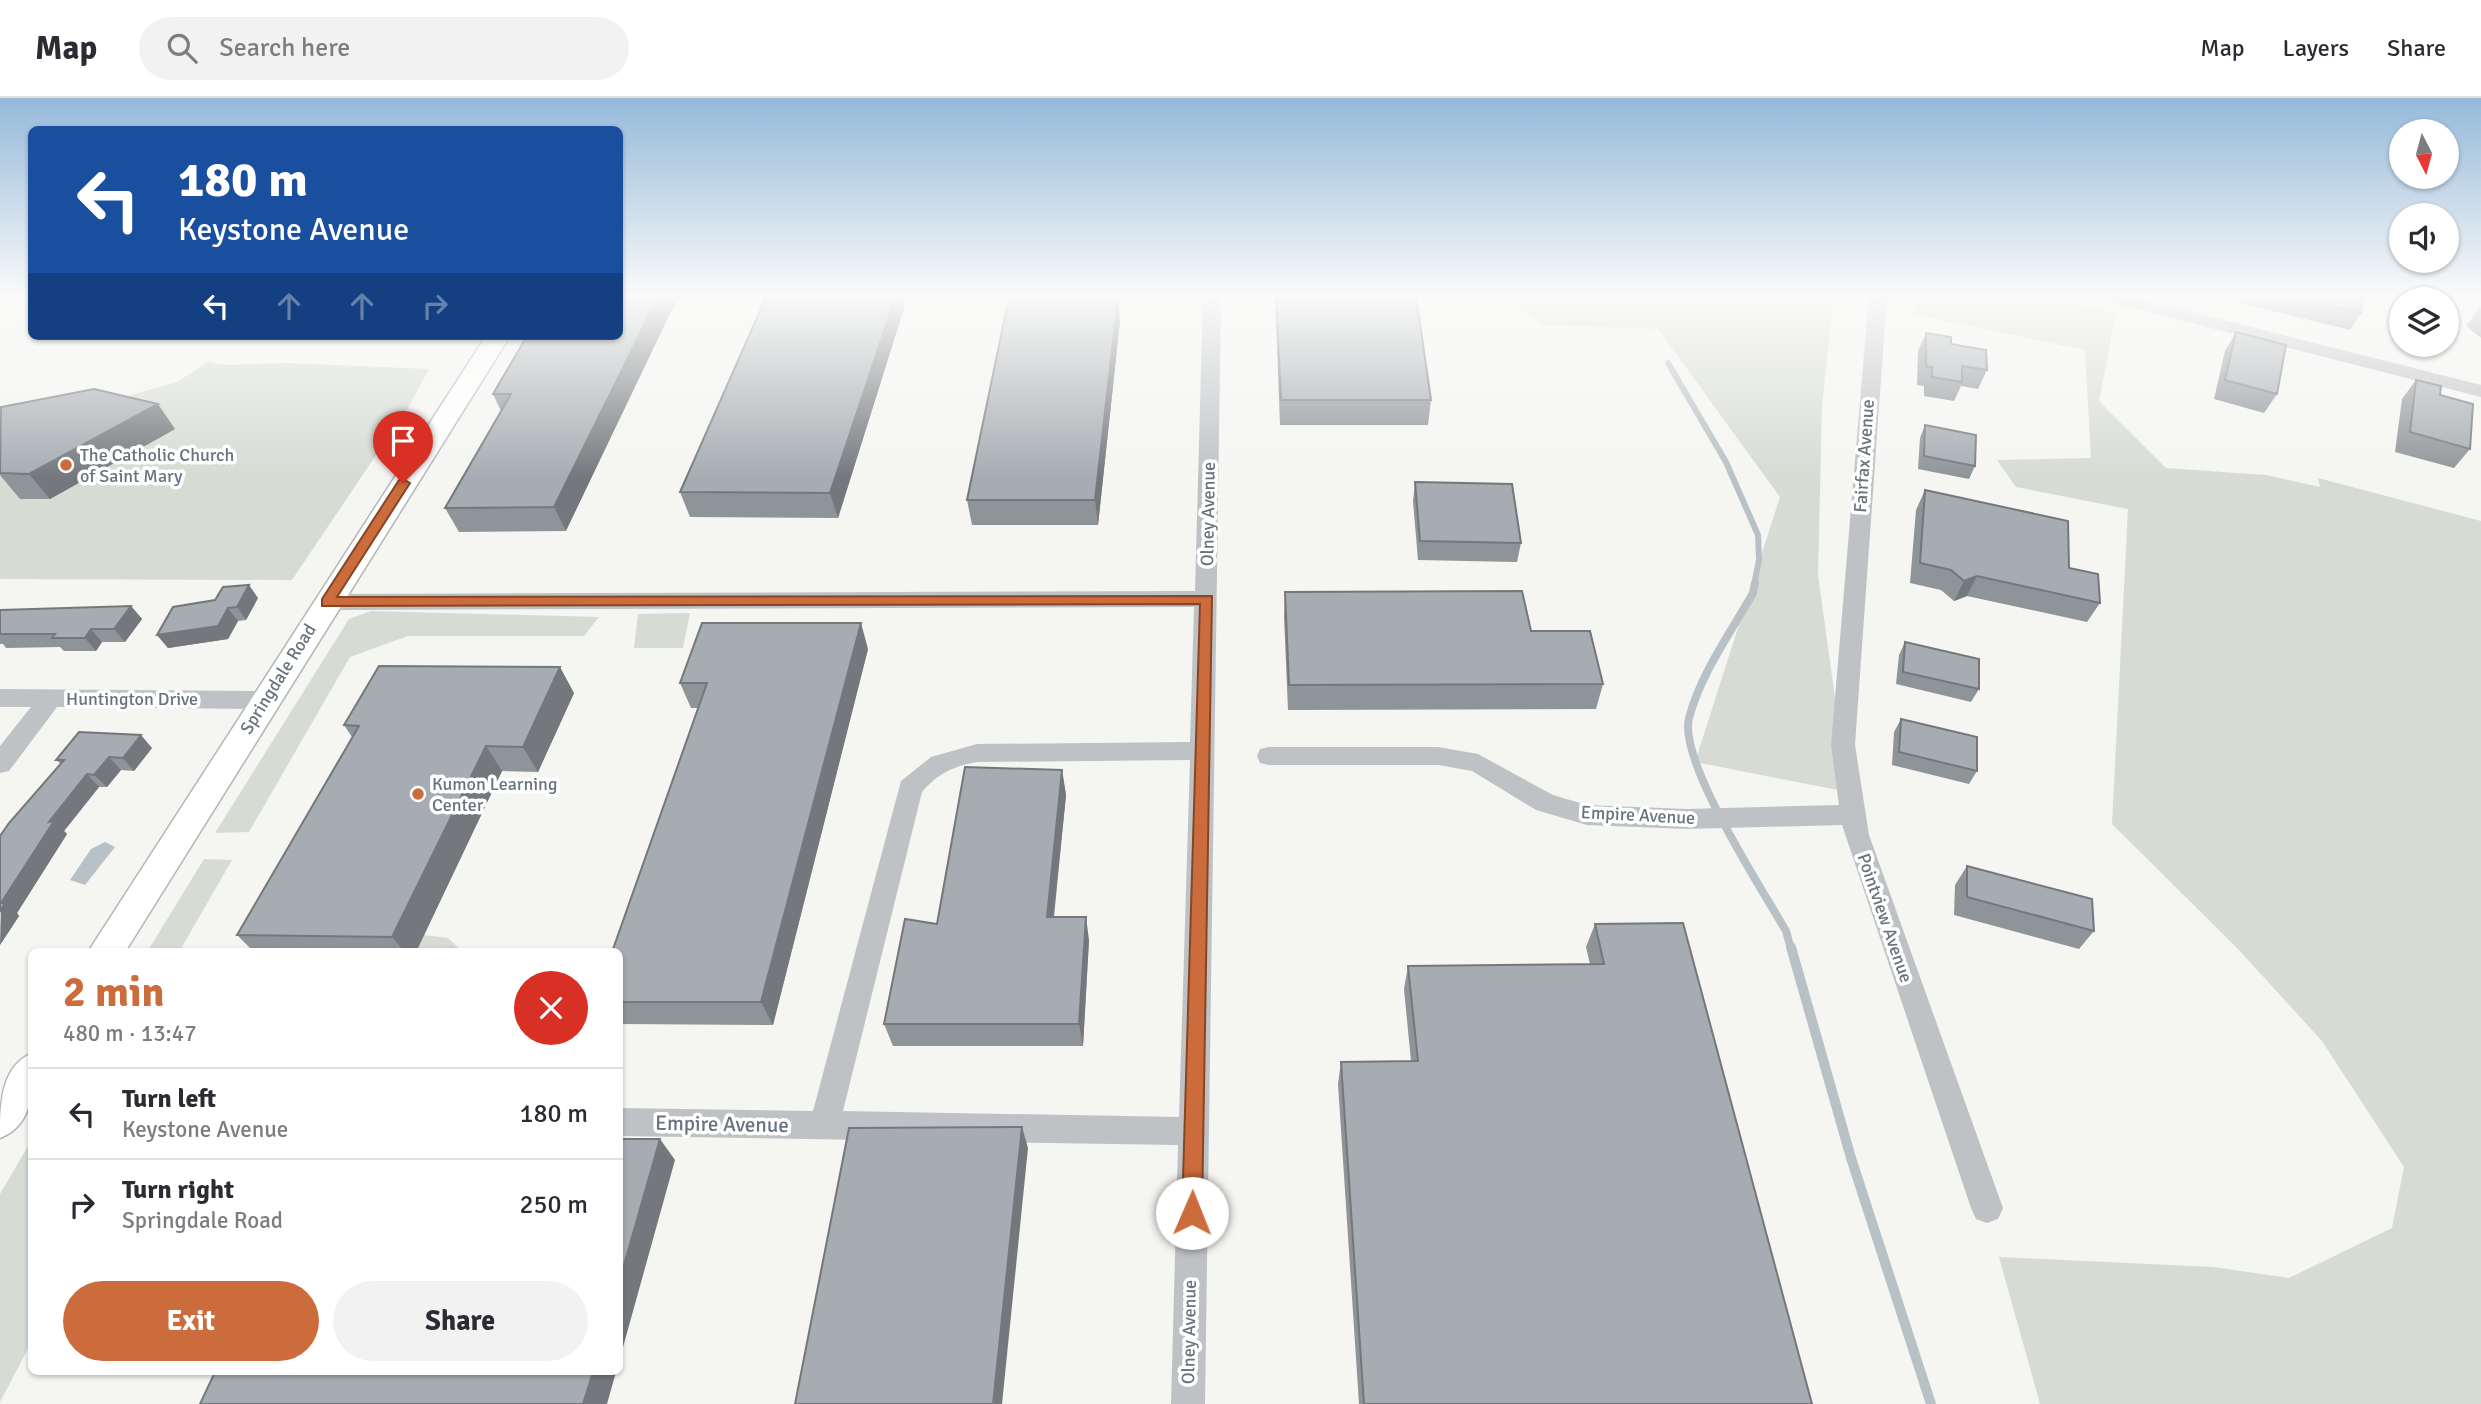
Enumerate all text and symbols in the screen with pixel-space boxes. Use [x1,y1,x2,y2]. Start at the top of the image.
search box [139,17,629,80]
text: Map [35,28,97,69]
icon: search [163,29,201,67]
text: Search here [219,32,350,64]
text: Map [2200,33,2245,63]
text: Layers [2283,33,2349,63]
text: Share [2387,33,2446,63]
north arrow [2389,119,2459,189]
map controls [2389,119,2459,357]
text: 180 m [178,150,308,210]
icon: left [63,154,154,245]
button: sound [2389,203,2459,273]
text: Keystone Avenue [178,210,409,249]
icon: left [197,287,235,325]
icon: ahead [270,287,308,325]
icon: ahead [343,287,381,325]
icon: right [416,287,454,325]
button: layers [2389,287,2459,357]
street label: Fairfax Avenue [1849,399,1879,513]
pin [373,411,433,483]
icon: arrive [384,422,422,460]
place label: The Catholic Church of Saint Mary [80,444,234,487]
marker: The Catholic Church of Saint Mary [58,457,74,473]
street label: Olney Avenue [1196,462,1220,566]
street label: Springdale Road [235,620,321,738]
street label: Huntington Drive [66,688,198,710]
place label: Kumon Learning Center [432,773,557,816]
marker: Kumon Learning Center [410,786,426,802]
street label: Empire Avenue [1580,801,1696,829]
street label: Pointview Avenue [1853,851,1917,985]
text: 2 min [63,967,164,1018]
button: close [514,971,588,1045]
text: 480 m · 13:47 [63,1019,197,1048]
text: Turn left [122,1083,216,1115]
icon: left [63,1095,101,1133]
text: 180 m [519,1098,588,1130]
street label: Empire Avenue [655,1110,789,1138]
text: Keystone Avenue [122,1115,288,1144]
text: Turn right [122,1174,234,1206]
position arrow [1155,1176,1229,1250]
icon: right [63,1186,101,1224]
text: 250 m [519,1189,588,1221]
text: Springdale Road [122,1206,283,1235]
street label: Olney Avenue [1177,1280,1201,1384]
button: Exit [63,1281,319,1361]
button: Share [333,1281,588,1361]

